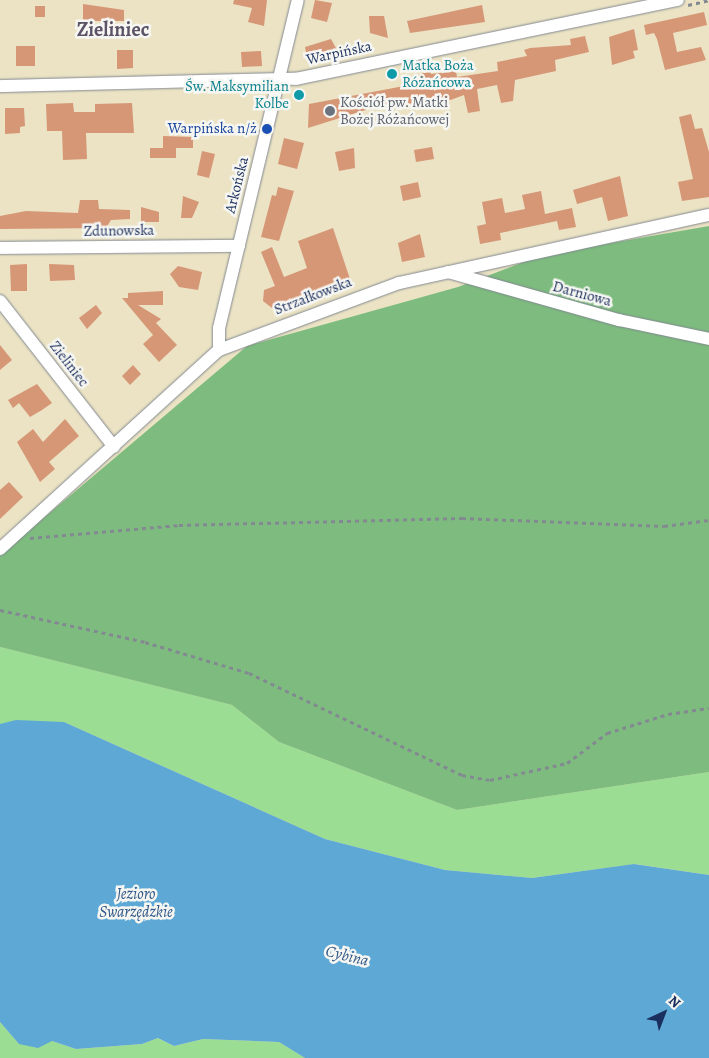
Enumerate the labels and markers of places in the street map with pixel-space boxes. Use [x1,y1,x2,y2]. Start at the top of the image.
place label: Matka Boża Różańcowa [402,56,474,91]
marker: Matka Boża Różańcowa [386,68,398,80]
place label: Św. Maksymilian Kolbe [185,77,289,112]
marker: Św. Maksymilian Kolbe [293,89,305,101]
place label: Kościół pw. Matki Bożej Różańcowej [340,93,449,128]
marker: Kościół pw. Matki Bożej Różańcowej [324,105,336,117]
place label: Warpińska n/ż [168,120,257,138]
marker: Warpińska n/ż [261,123,273,135]

